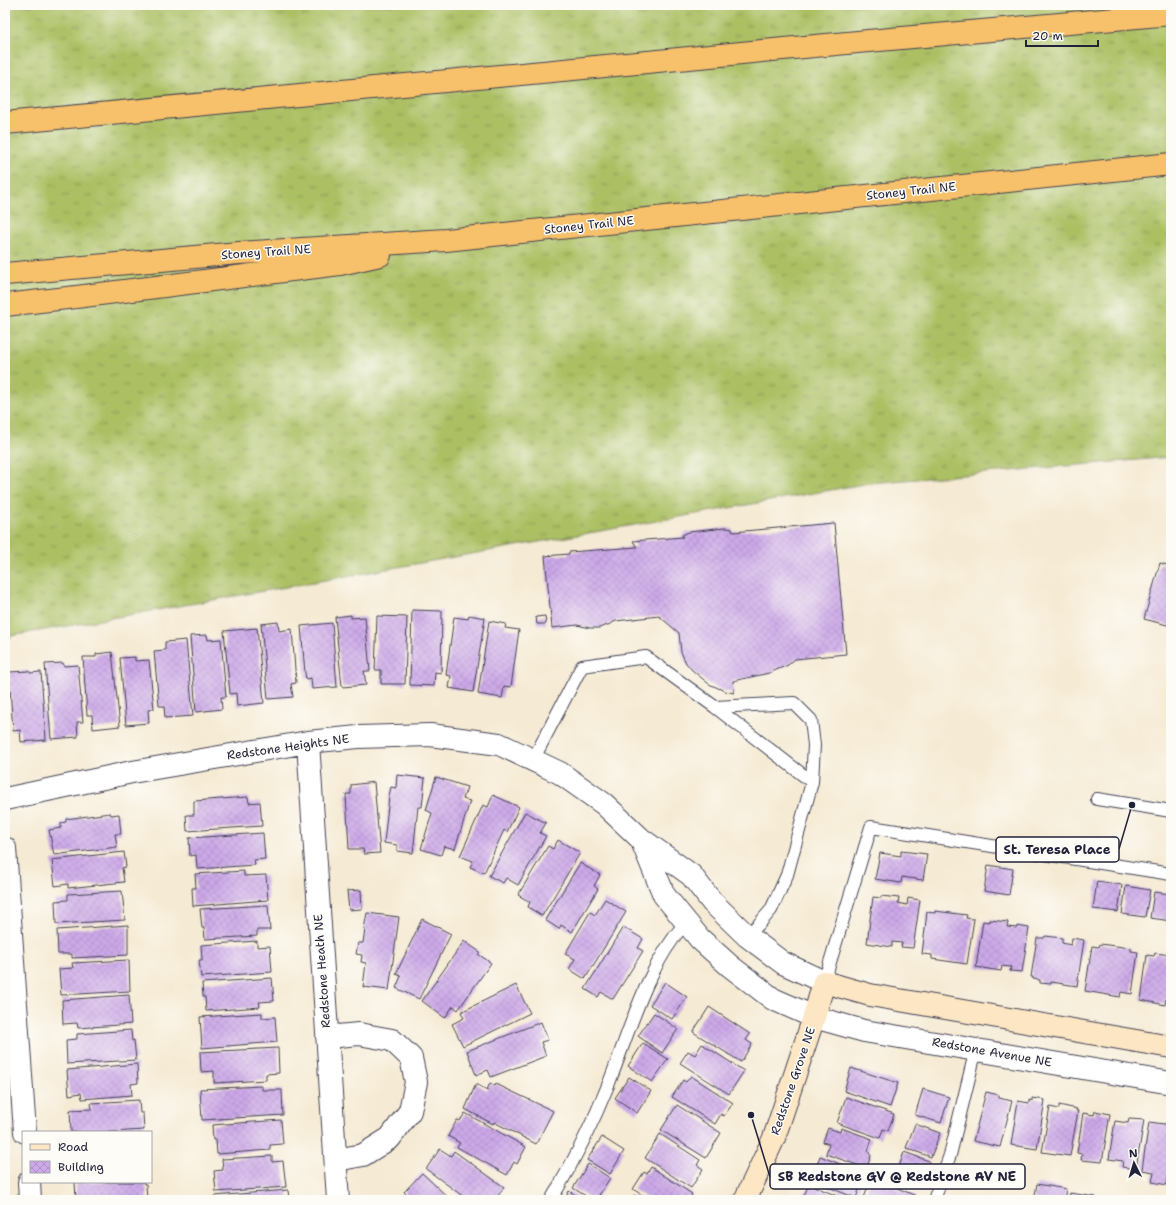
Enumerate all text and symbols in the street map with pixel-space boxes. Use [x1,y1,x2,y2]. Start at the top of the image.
scale bar [1026,22,1098,48]
text: 20 m [1032,28,1063,44]
street label: Stoney Trail NE [865,178,957,204]
street label: Stoney Trail NE [543,212,635,238]
street label: Stoney Trail NE [221,241,311,263]
street label: Redstone Heights NE [226,731,350,763]
callout: St. Teresa Place [996,837,1119,862]
text: St. Teresa Place [1004,841,1111,858]
street label: Redstone Heath NE [310,914,334,1028]
street label: Redstone Grove NE [767,1025,819,1137]
street label: Redstone Avenue NE [931,1034,1053,1070]
legend [22,1131,152,1183]
text: Road [58,1139,89,1155]
north arrow [1114,1143,1154,1183]
text: N [1128,1146,1138,1161]
text: Building [58,1159,104,1175]
callout: SB Redstone GV @ Redstone AV NE [770,1164,1025,1189]
text: SB Redstone GV @ Redstone AV NE [778,1168,1017,1185]

